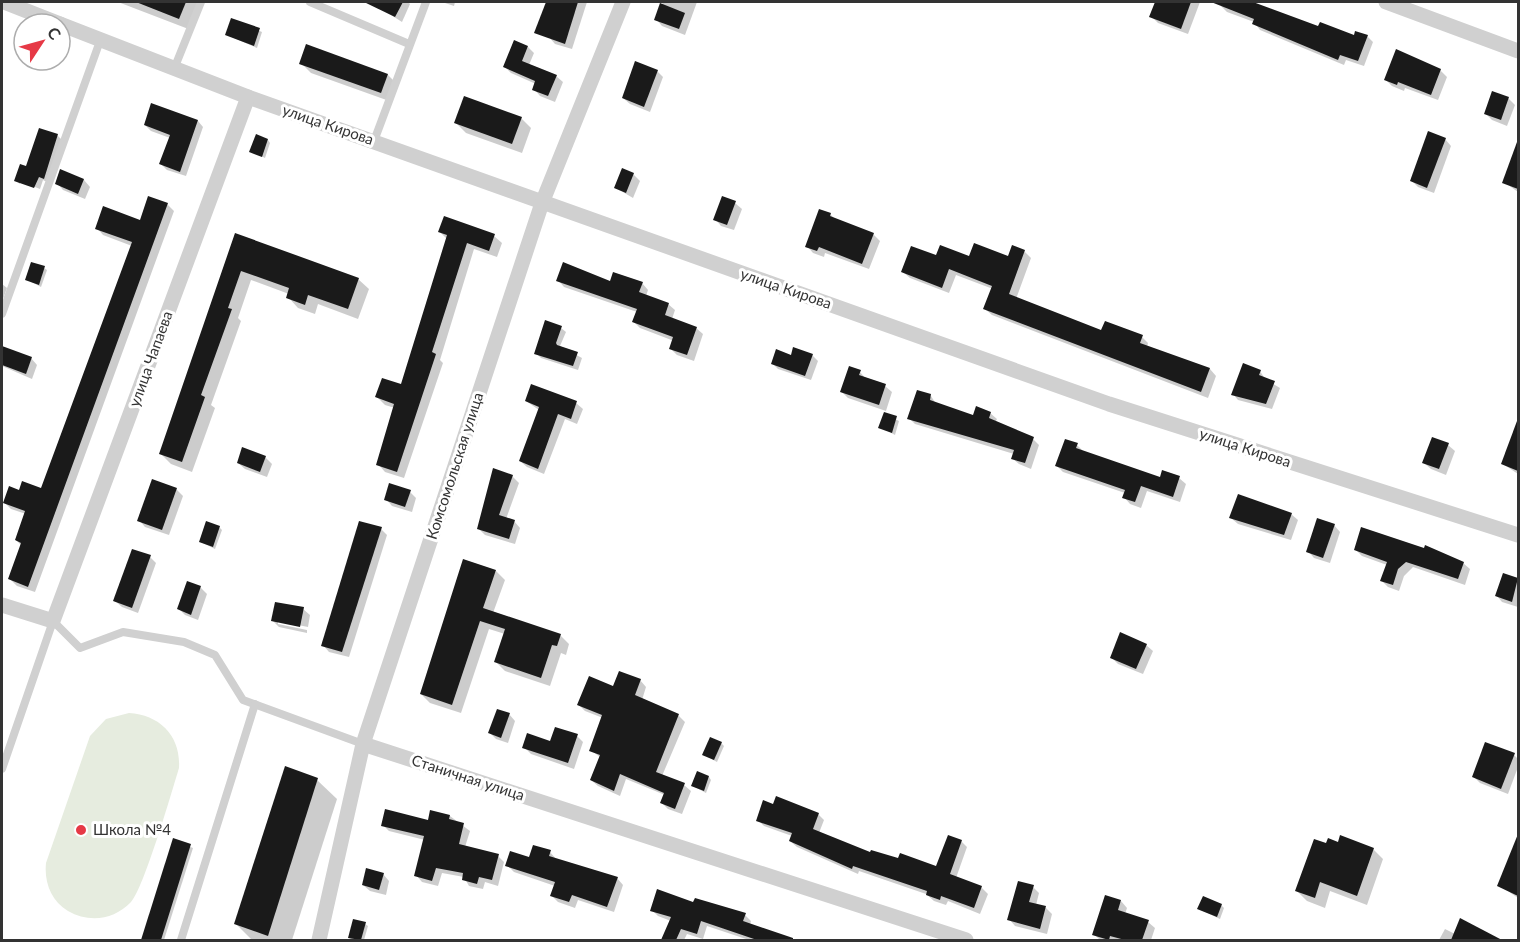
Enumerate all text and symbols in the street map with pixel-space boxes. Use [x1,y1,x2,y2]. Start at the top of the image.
north arrow [12,12,72,72]
text: С [44,23,66,43]
street label: улица Кирова [280,100,376,148]
street label: улица Кирова [738,264,834,312]
street label: улица Чапаева [124,308,176,409]
street label: Комсомольская улица [422,390,486,541]
street label: улица Кирова [1197,424,1293,470]
street label: Станичная улица [410,750,527,804]
place label: Школа №4 [93,820,171,838]
marker: Школа №4 [74,823,88,837]

